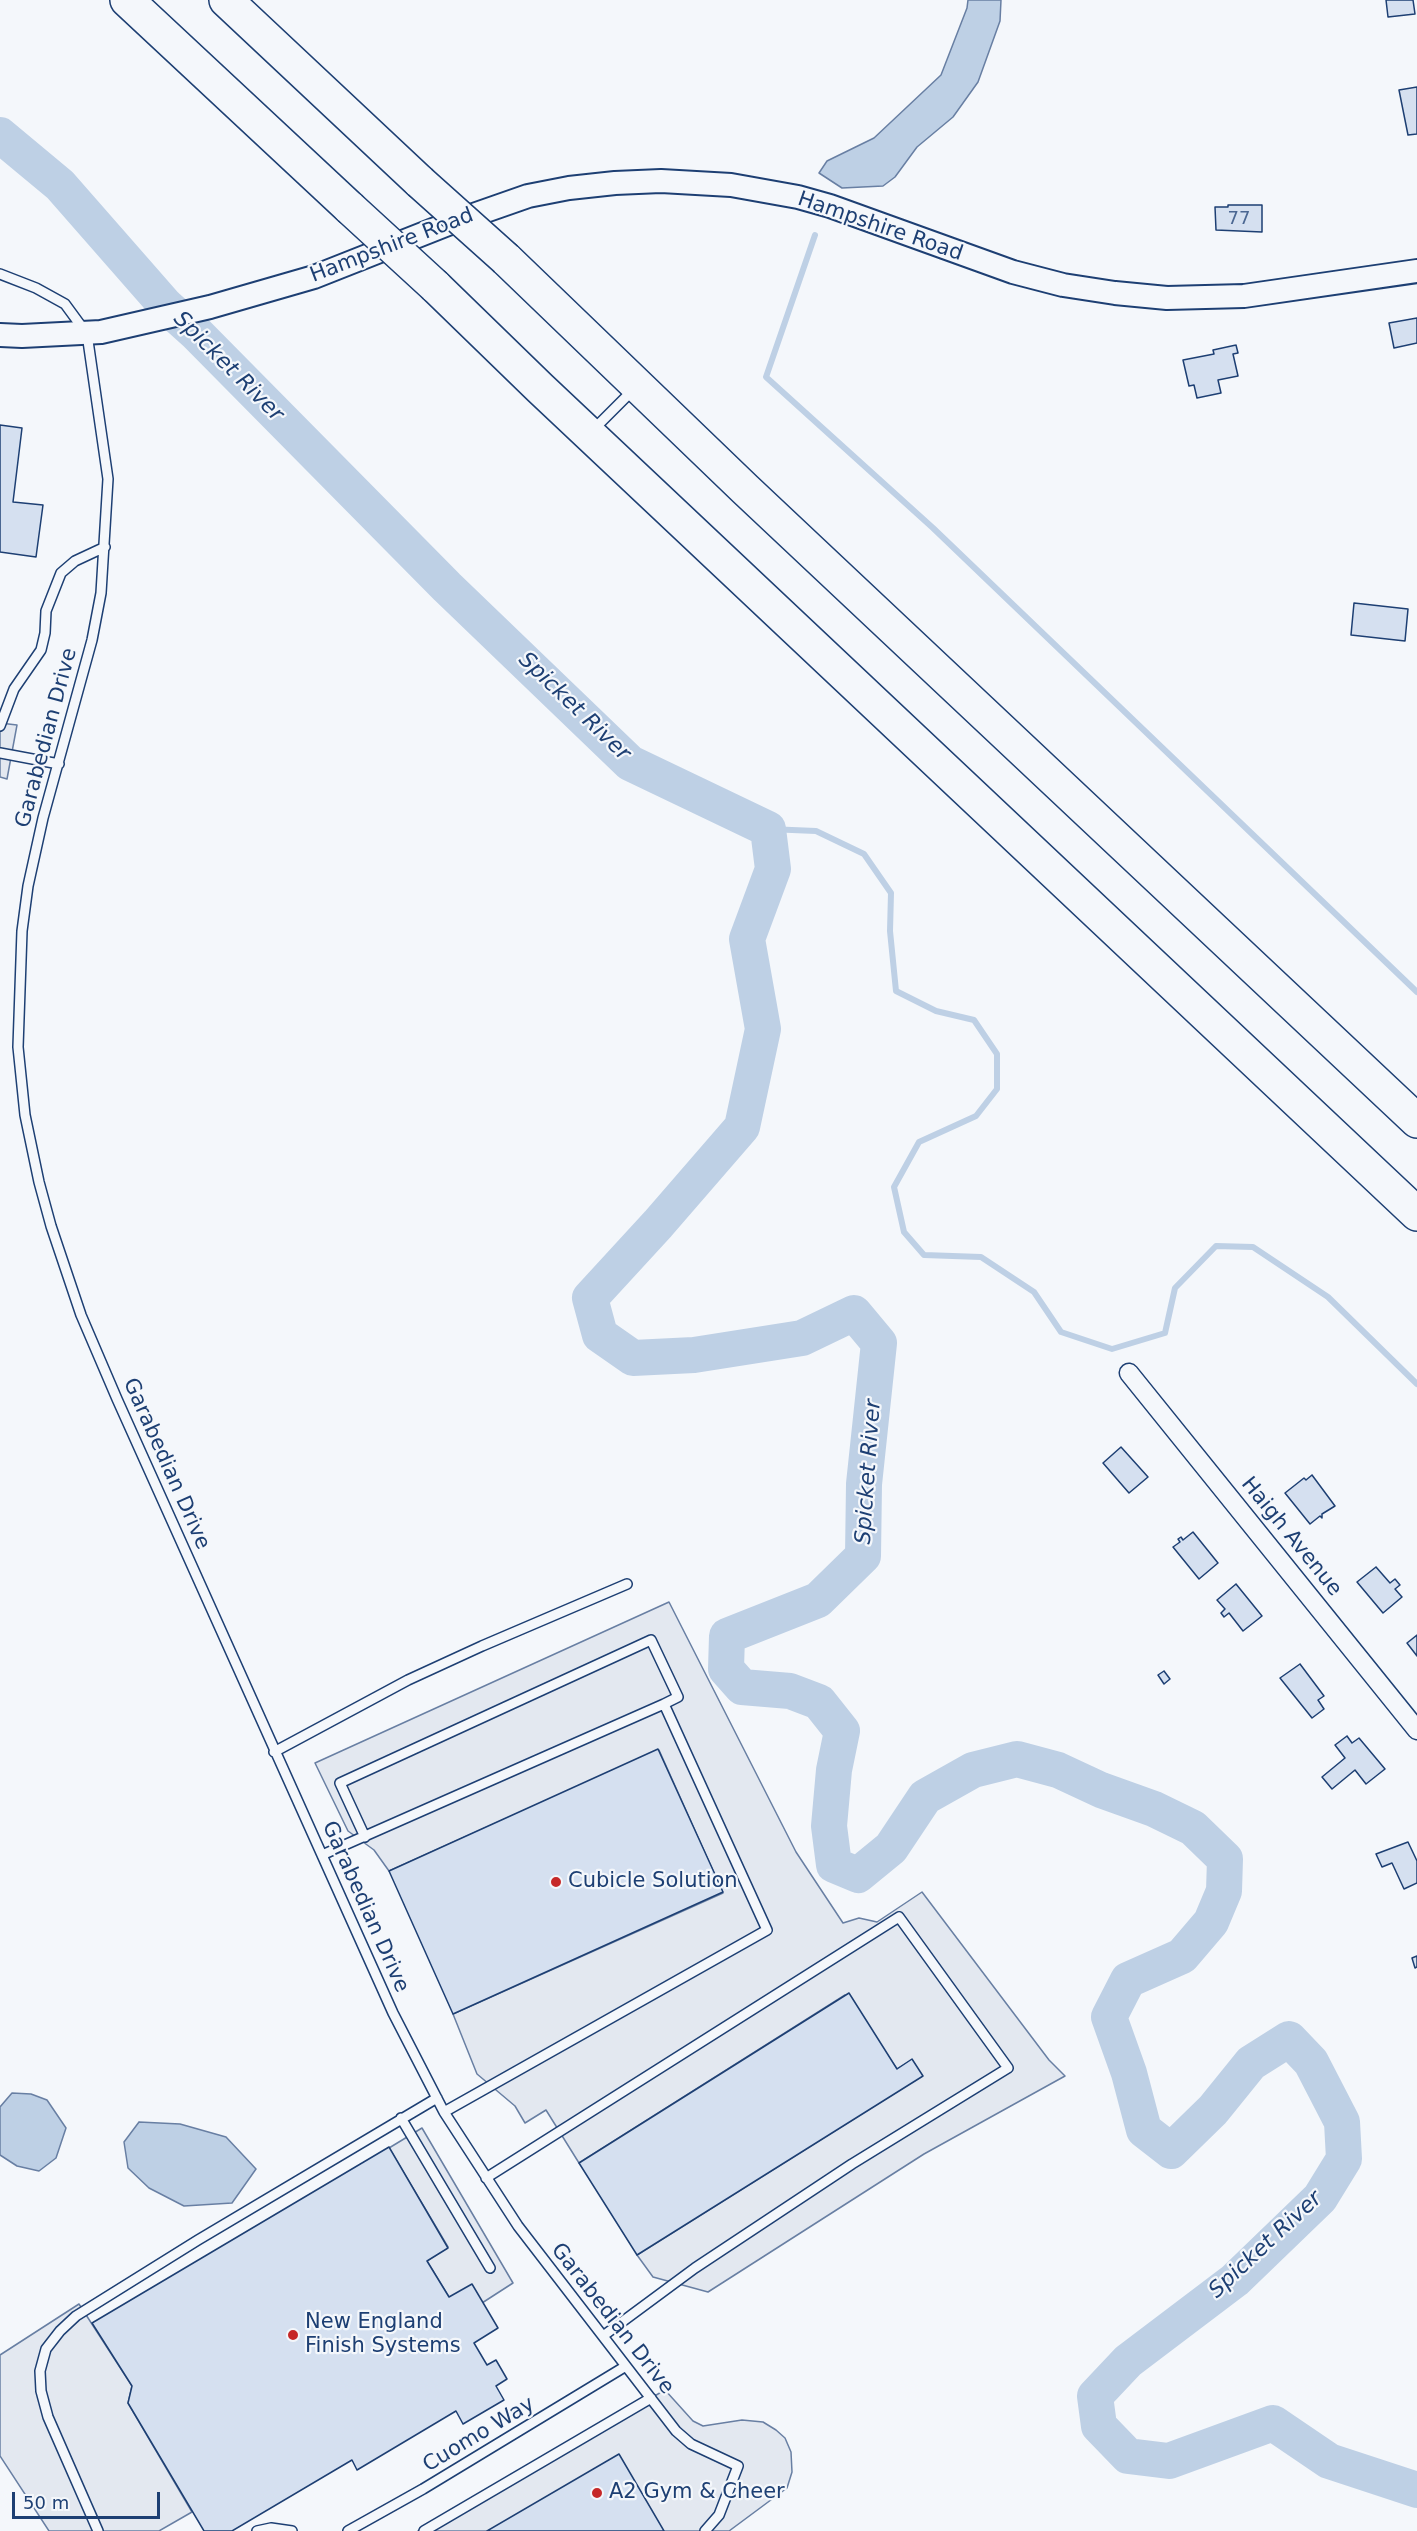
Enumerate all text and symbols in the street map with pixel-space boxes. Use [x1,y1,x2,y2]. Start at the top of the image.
street label: Hampshire Road [794,187,966,267]
street label: Hampshire Road [307,203,477,289]
house number: 77 [1228,208,1250,230]
water label: Spicket River [167,306,289,428]
street label: Garabedian Drive [11,645,83,831]
water label: Spicket River [513,647,635,767]
street label: Garabedian Drive [117,1374,215,1554]
water label: Spicket River [851,1399,887,1545]
street label: Haigh Avenue [1235,1472,1347,1602]
street label: Garabedian Drive [316,1817,414,1997]
place label: Cubicle Solution [568,1869,738,1895]
marker: Cubicle Solution [549,1875,563,1889]
water label: Spicket River [1204,2186,1328,2304]
street label: Garabedian Drive [545,2238,679,2400]
place label: New England Finish Systems [305,2310,461,2360]
marker: New England Finish Systems [286,2328,300,2342]
street label: Cuomo Way [419,2392,539,2478]
scale bar [15,2480,164,2518]
place label: A2 Gym & Cheer [609,2480,785,2506]
marker: A2 Gym & Cheer [590,2486,604,2500]
text: 50 m [23,2492,69,2513]

